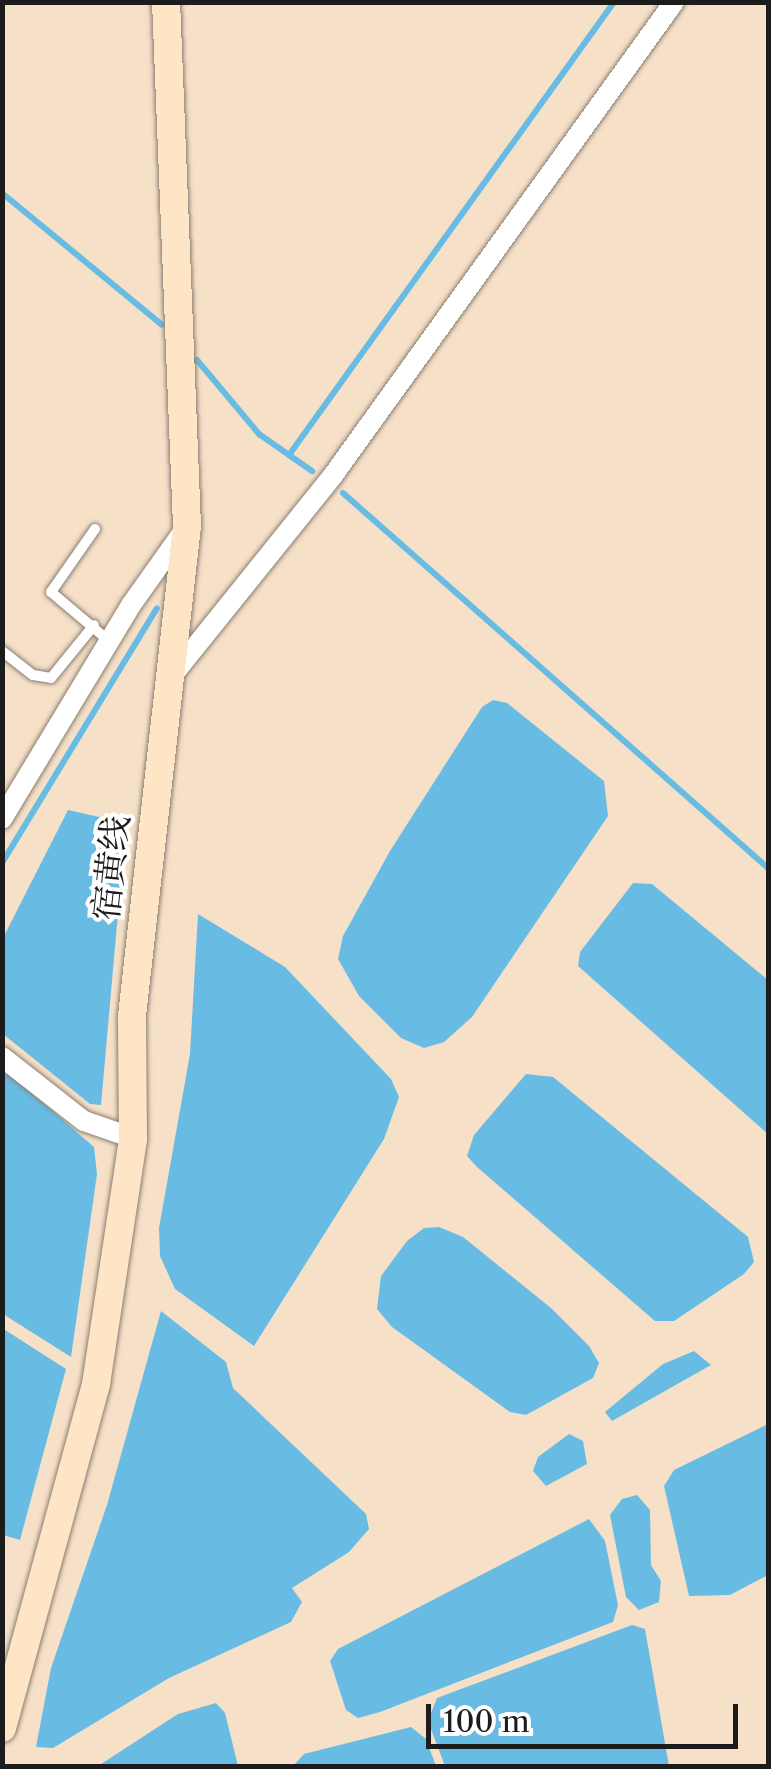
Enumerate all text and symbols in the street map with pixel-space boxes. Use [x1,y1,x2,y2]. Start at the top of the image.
street label: 宿黄线 [85,814,137,922]
scale bar [431,1684,744,1746]
text: 100 m [443,1703,530,1740]

